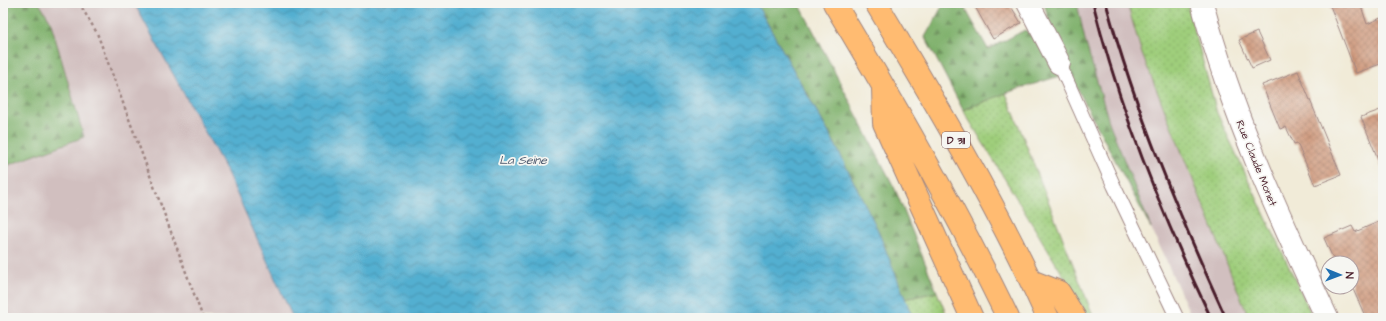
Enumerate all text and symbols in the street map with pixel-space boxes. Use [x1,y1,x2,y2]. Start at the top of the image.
street label: Rue Claude Monet [1232,118,1281,209]
road number: D 311 [942,132,970,148]
water label: La Seine [499,152,547,169]
north arrow [1320,255,1360,295]
text: N [1342,272,1357,279]

